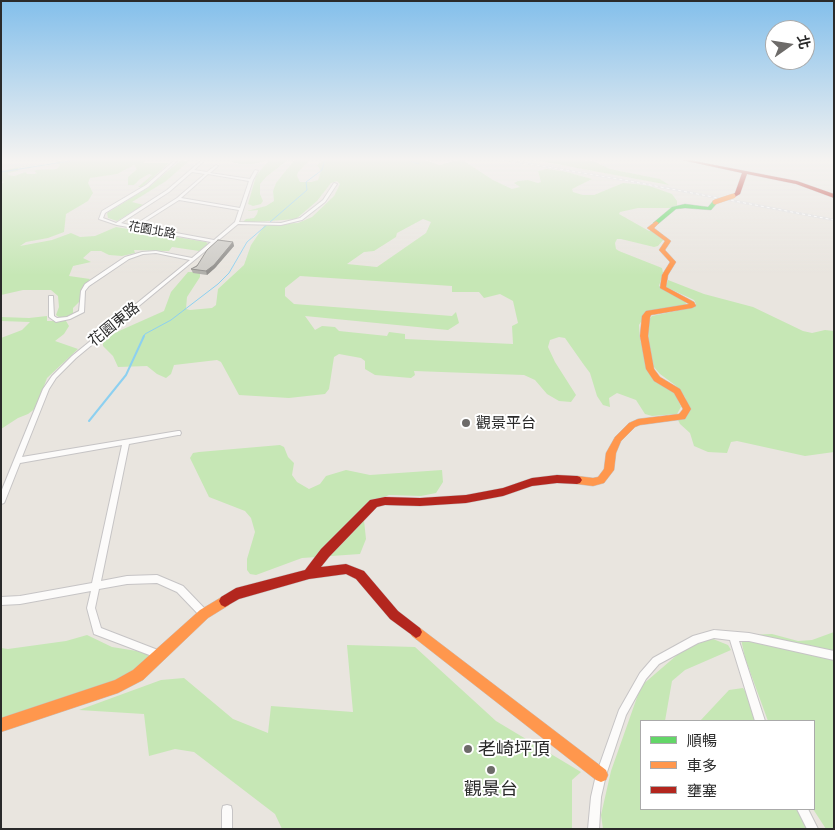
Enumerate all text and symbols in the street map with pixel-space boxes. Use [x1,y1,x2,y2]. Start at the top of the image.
north arrow [765,20,815,70]
text: 北 [794,33,813,50]
street label: 花園北路 [127,219,177,241]
street label: 花園東路 [85,298,143,350]
place label: 觀景平台 [476,414,536,432]
marker: 觀景平台 [460,417,472,429]
legend [640,720,815,810]
text: 順暢 [687,732,717,749]
place label: 老崎坪頂 [478,738,550,760]
marker: 老崎坪頂 [462,743,474,755]
text: 車多 [687,757,717,774]
marker: 觀景台 [485,764,497,776]
place label: 觀景台 [464,778,518,800]
text: 壅塞 [687,782,717,799]

